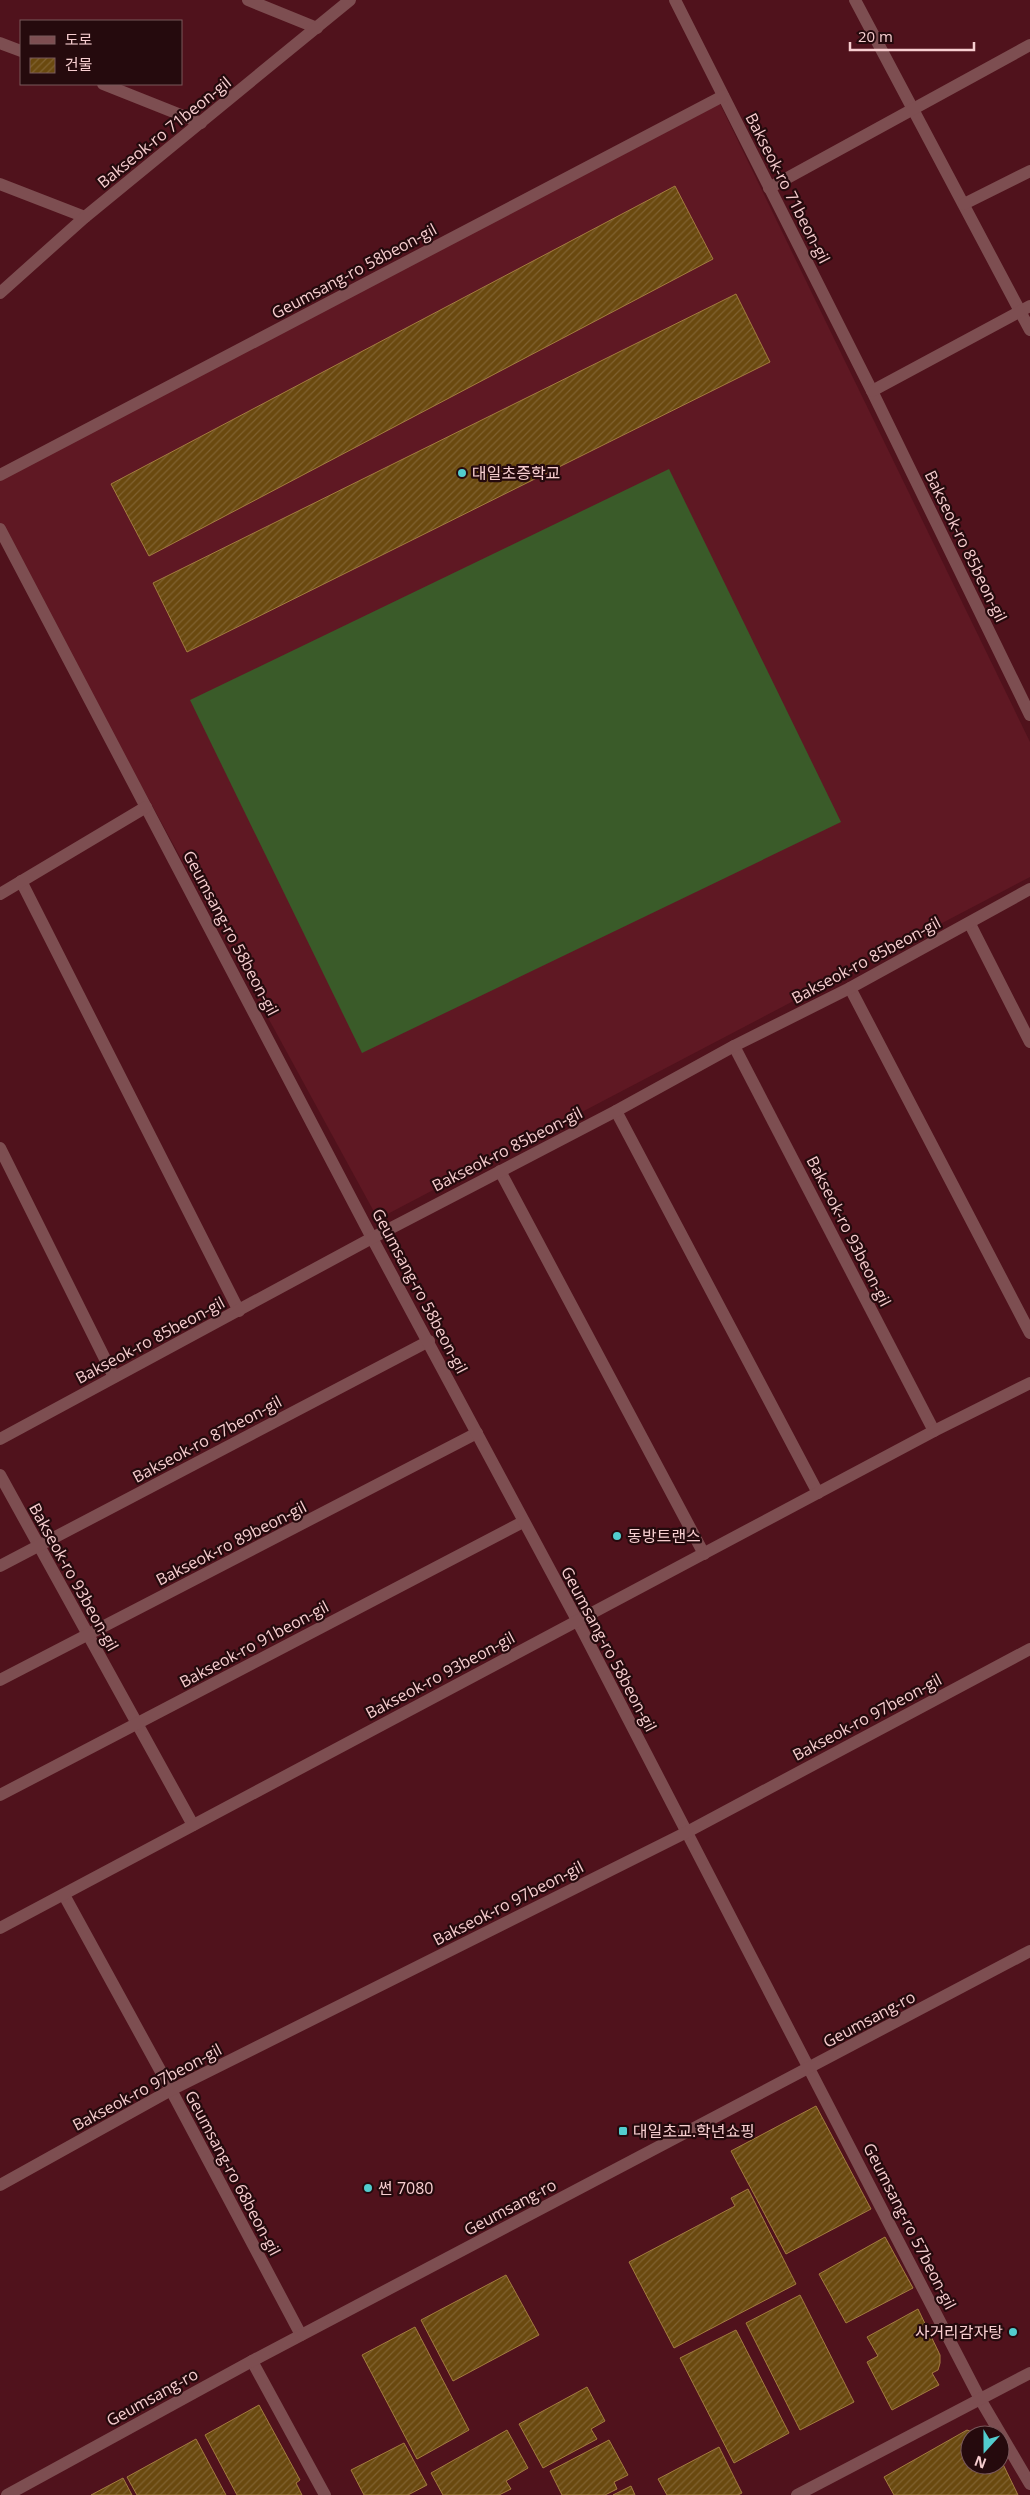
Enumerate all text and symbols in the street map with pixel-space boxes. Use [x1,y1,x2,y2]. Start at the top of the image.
legend [20,20,182,85]
scale bar [850,20,974,52]
text: 20 m [858,26,893,46]
text: 도로 [65,29,93,49]
text: 건물 [65,54,93,74]
street label: Bakseok-ro 71beon-gil [93,71,235,193]
street label: Bakseok-ro 71beon-gil [740,109,836,267]
street label: Geumsang-ro 58beon-gil [268,218,440,324]
place label: 대일초증학교 [472,462,560,484]
marker: 대일초증학교 [456,467,468,479]
street label: Bakseok-ro 85beon-gil [920,467,1012,625]
street label: Geumsang-ro 58beon-gil [178,847,284,1019]
street label: Bakseok-ro 85beon-gil [787,911,945,1009]
street label: Bakseok-ro 85beon-gil [428,1101,586,1197]
street label: Bakseok-ro 93beon-gil [801,1152,897,1310]
street label: Geumsang-ro 58beon-gil [367,1205,473,1377]
street label: Bakseok-ro 85beon-gil [71,1291,229,1389]
street label: Bakseok-ro 87beon-gil [128,1390,286,1488]
street label: Bakseok-ro 89beon-gil [152,1495,310,1591]
street label: Bakseok-ro 93beon-gil [24,1499,124,1655]
place label: 동방트랜스 [627,1525,701,1547]
marker: 동방트랜스 [611,1530,623,1542]
street label: Geumsang-ro 58beon-gil [556,1563,662,1735]
street label: Bakseok-ro 91beon-gil [175,1595,333,1693]
street label: Bakseok-ro 93beon-gil [361,1626,519,1724]
street label: Bakseok-ro 97beon-gil [788,1668,946,1766]
street label: Bakseok-ro 97beon-gil [429,1855,587,1951]
street label: Geumsang-ro [819,1985,919,2053]
street label: Bakseok-ro 97beon-gil [68,2038,226,2136]
street label: Geumsang-ro 68beon-gil [180,2087,286,2259]
place label: 대일초교.학년쇼핑 [633,2120,755,2142]
marker: 대일초교.학년쇼핑 [617,2125,629,2137]
street label: Geumsang-ro 57beon-gil [858,2139,962,2313]
street label: Geumsang-ro [460,2173,560,2241]
place label: 썬 7080 [378,2177,433,2199]
marker: 썬 7080 [362,2182,374,2194]
place label: 사거리감자탕 [915,2321,1003,2343]
marker: 사거리감자탕 [1007,2326,1019,2338]
street label: Geumsang-ro [102,2363,202,2431]
north arrow [960,2425,1010,2475]
text: N [971,2452,989,2474]

